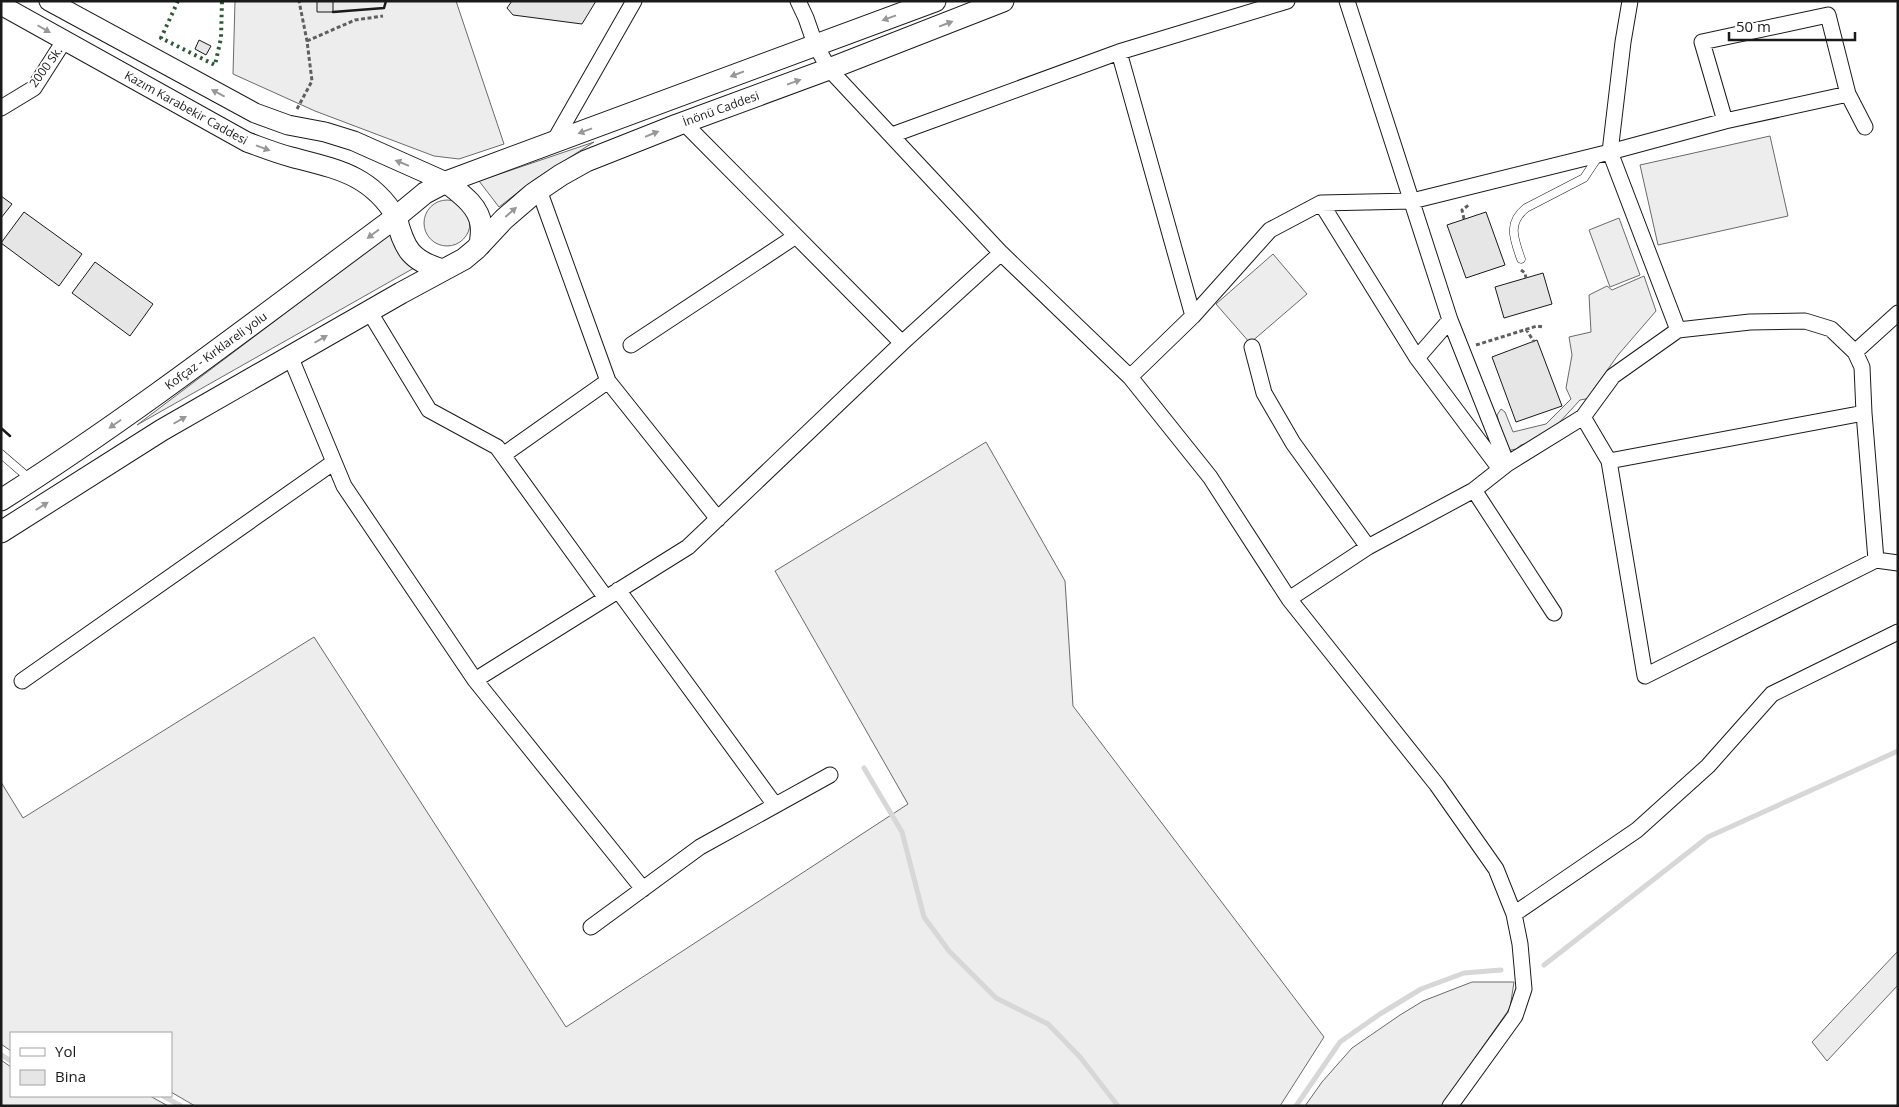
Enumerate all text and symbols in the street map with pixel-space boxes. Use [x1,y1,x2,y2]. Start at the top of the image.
scale bar [1729,10,1855,42]
one-way arrow [882,15,897,22]
text: 50 m [1736,16,1771,36]
one-way arrow [939,19,953,27]
one-way arrow [37,25,50,34]
street label: 2000 Sk. [25,43,66,91]
street label: Kazım Karabekir Caddesi [122,67,251,149]
one-way arrow [730,71,744,79]
one-way arrow [787,78,802,86]
street label: İnönü Caddesi [680,87,761,130]
one-way arrow [211,89,226,97]
one-way arrow [577,127,592,135]
one-way arrow [645,130,660,138]
one-way arrow [256,145,271,152]
one-way arrow [395,158,409,166]
one-way arrow [505,207,518,218]
one-way arrow [366,229,380,239]
street label: Kofçaz - Kırklareli yolu [161,308,270,393]
one-way arrow [314,335,328,343]
one-way arrow [173,415,187,424]
one-way arrow [109,419,122,429]
one-way arrow [36,502,49,511]
legend [10,1032,172,1097]
text: Yol [55,1041,76,1061]
text: Bina [55,1066,86,1086]

